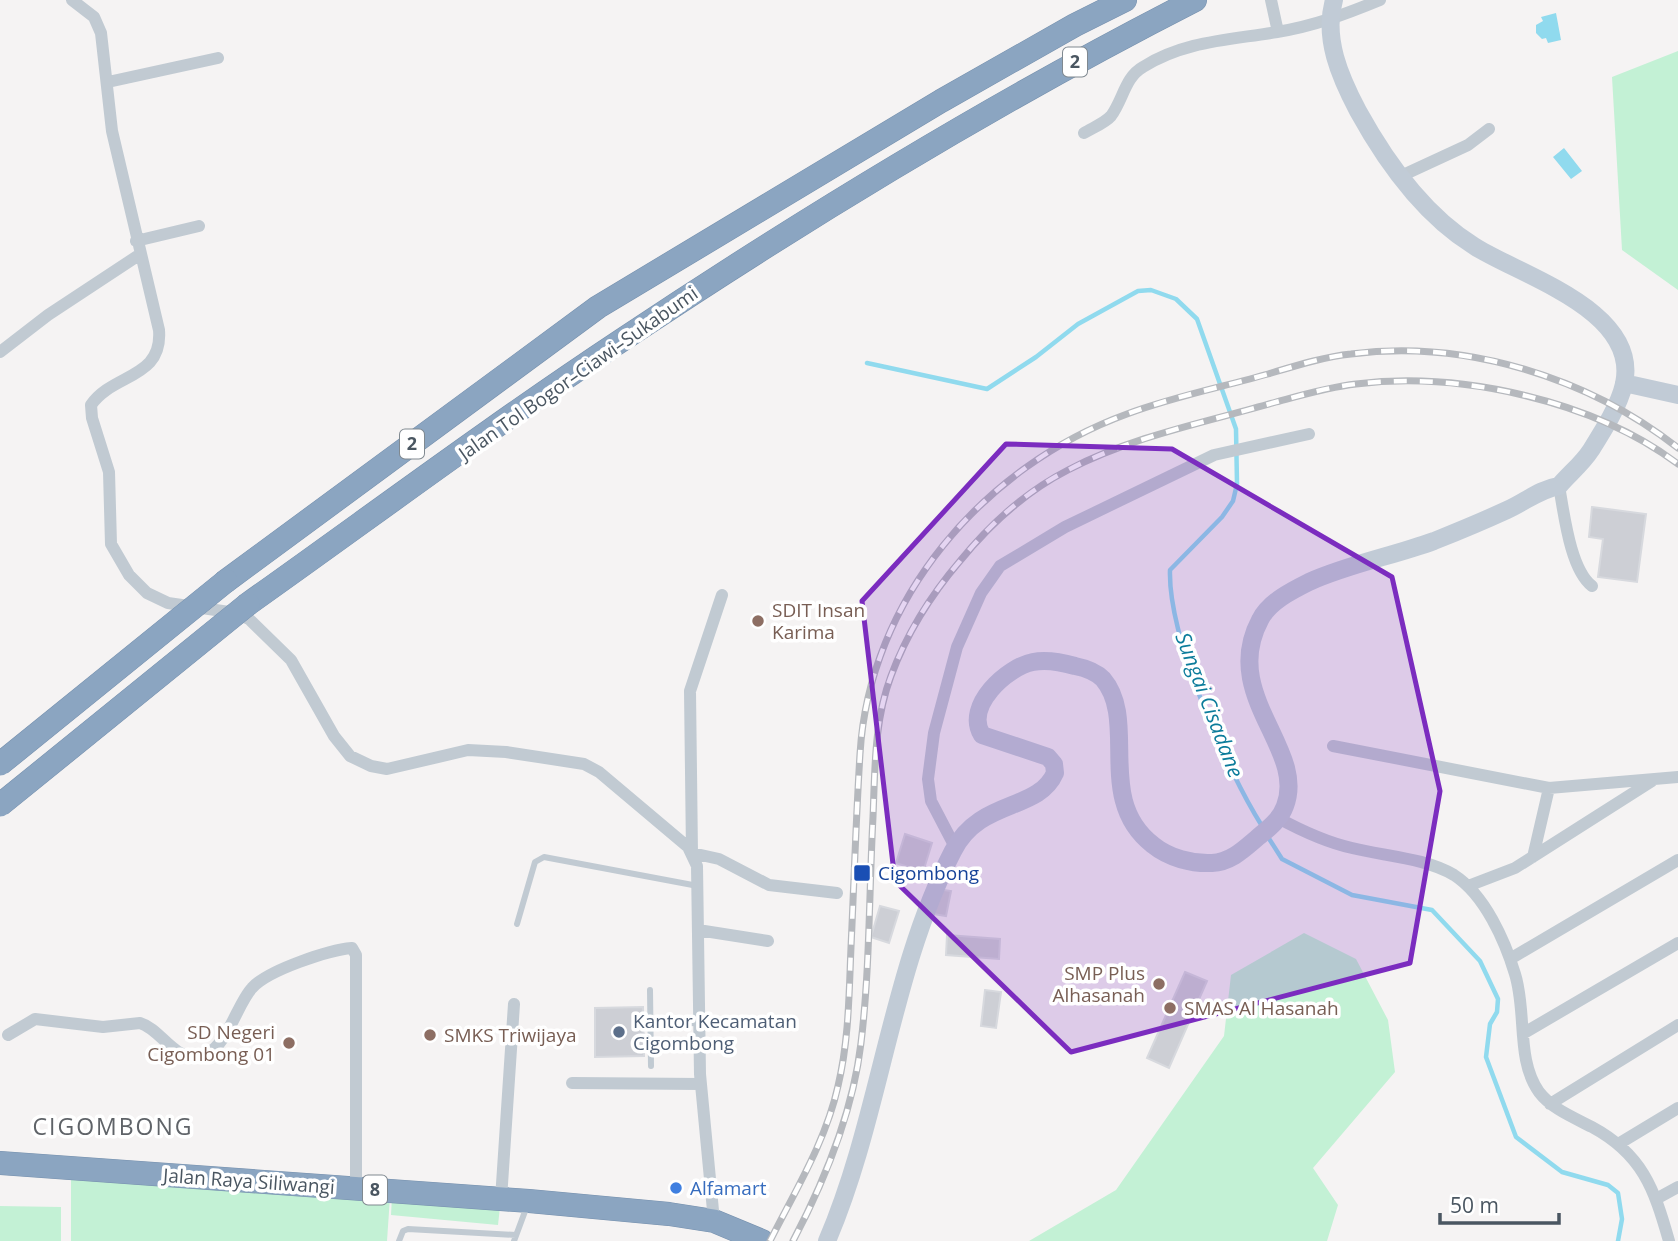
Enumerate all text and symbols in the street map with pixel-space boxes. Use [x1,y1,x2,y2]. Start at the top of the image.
road number: 2 [1063,48,1087,76]
street label: Jalan Tol Bogor–Ciawi–Sukabumi [452,280,703,467]
road number: 2 [400,430,424,458]
place label: SDIT Insan Karima [772,597,865,645]
marker: SDIT Insan Karima [750,613,766,629]
water label: Sungai Cisadane [1169,628,1251,781]
place label: Cigombong [878,860,979,886]
marker: Cigombong [852,863,872,883]
place label: SMP Plus Alhasanah [1053,960,1145,1008]
marker: SMP Plus Alhasanah [1151,976,1167,992]
place label: SMAS Al Hasanah [1184,995,1339,1021]
marker: SMAS Al Hasanah [1162,1000,1178,1016]
place label: Kantor Kecamatan Cigombong [633,1008,797,1056]
place label: SD Negeri Cigombong 01 [147,1019,275,1067]
place label: SMKS Triwijaya [444,1022,576,1048]
marker: Kantor Kecamatan Cigombong [611,1024,627,1040]
marker: SMKS Triwijaya [422,1027,438,1043]
marker: SD Negeri Cigombong 01 [281,1035,297,1051]
district label: CIGOMBONG [33,1110,194,1142]
street label: Jalan Raya Siliwangi [160,1162,336,1200]
place label: Alfamart [690,1175,767,1201]
road number: 8 [363,1176,387,1204]
marker: Alfamart [668,1180,684,1196]
scale bar [1440,1182,1559,1226]
text: 50 m [1450,1191,1499,1219]

